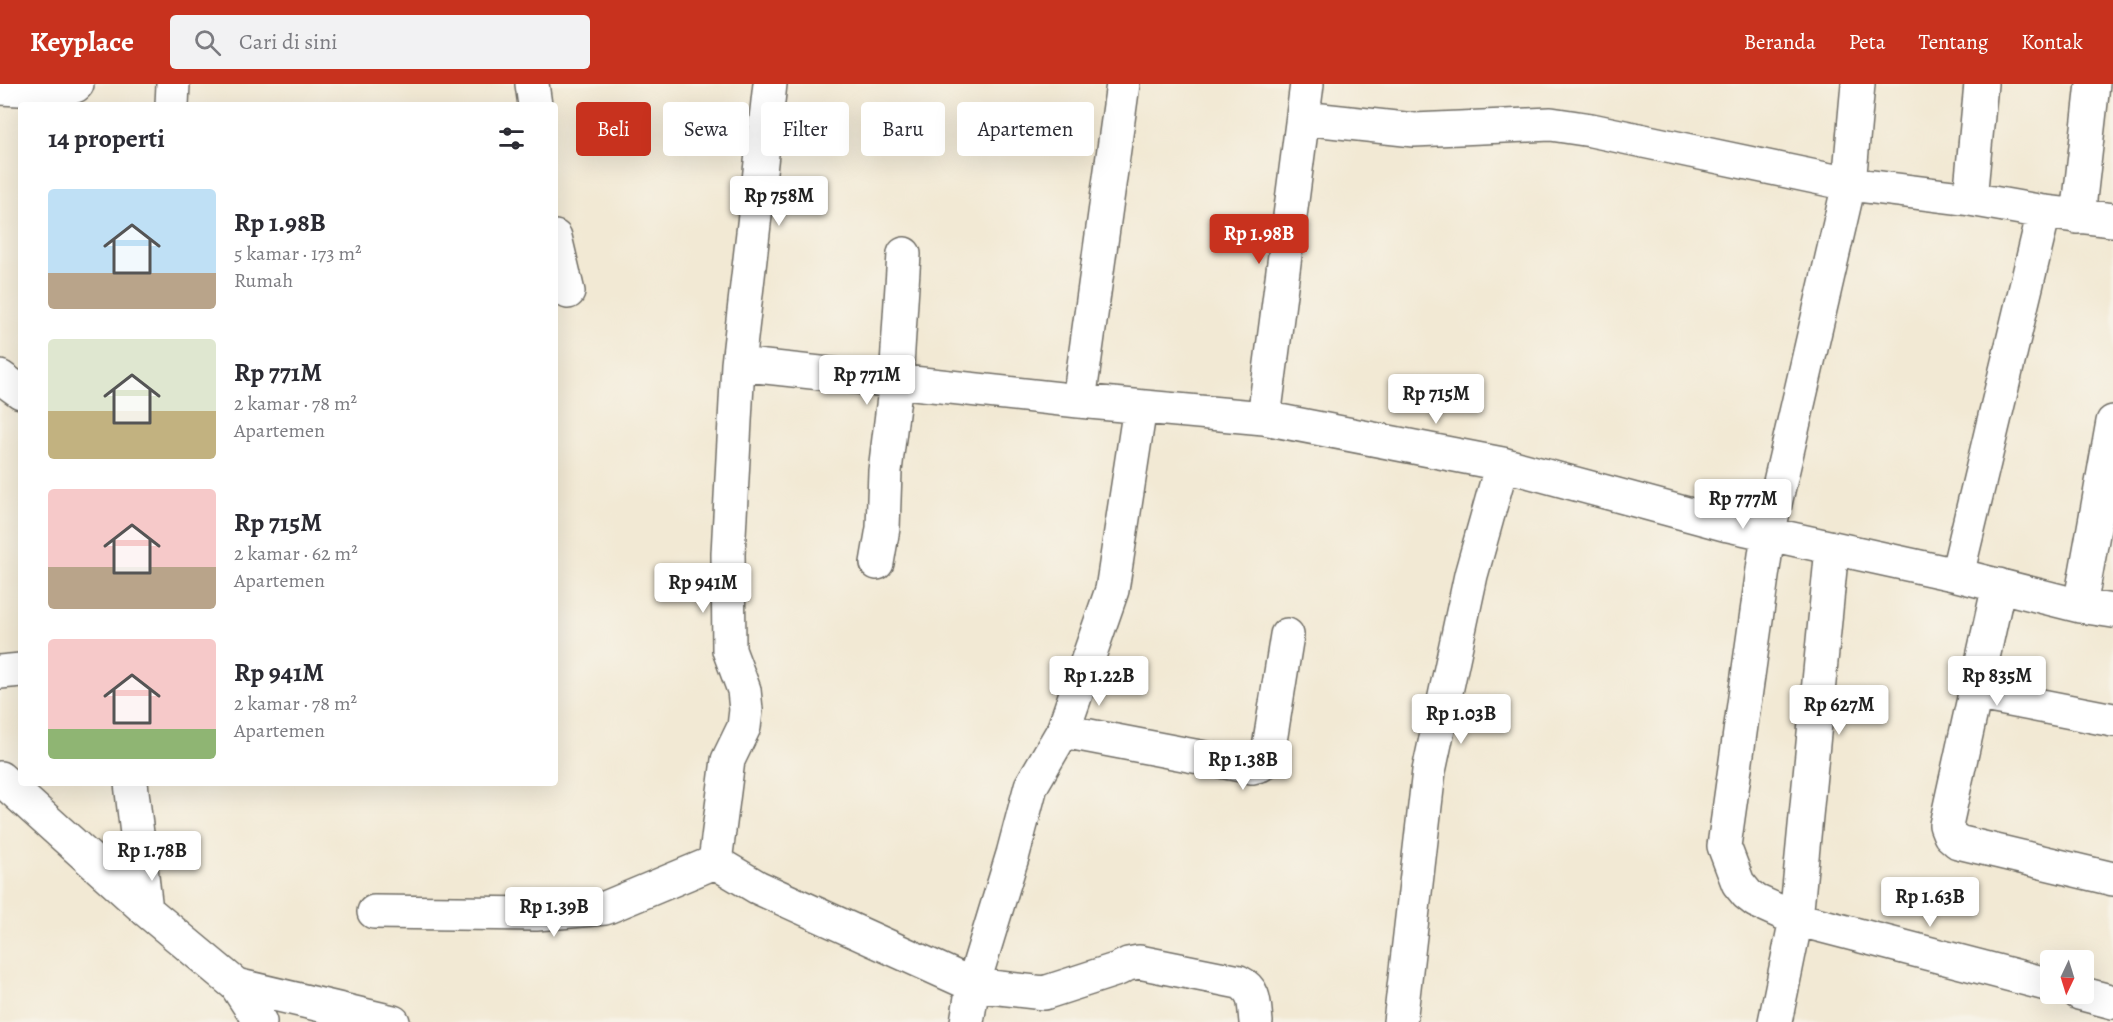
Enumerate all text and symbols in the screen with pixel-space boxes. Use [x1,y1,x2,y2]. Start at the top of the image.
search box [170,15,590,69]
text: Keyplace [30,23,134,61]
icon: search [191,26,224,59]
text: Cari di sini [239,27,338,57]
text: Beranda [1744,28,1816,56]
text: Peta [1849,28,1885,56]
text: Tentang [1918,28,1988,56]
text: Kontak [2021,28,2083,56]
chip: Beli [576,102,651,156]
chip: Sewa [663,102,749,156]
chip: Filter [761,102,849,156]
chip: Baru [861,102,945,156]
chip: Apartemen [957,102,1094,156]
text: 14 properti [48,121,165,156]
icon: filters [495,122,528,155]
pin: Rp 758M [724,176,834,227]
text: Rp 758M [744,182,814,209]
text: Rp 1.98B [234,205,326,240]
icon: home [96,213,168,285]
pin: Rp 1.98B [1197,214,1321,265]
text: Rp 1.98B [1224,220,1294,247]
text: 5 kamar · 173 m² [234,240,362,267]
text: Rumah [234,267,293,294]
text: Rp 771M [234,355,322,390]
pin: Rp 771M [812,355,922,406]
text: Rp 771M [833,361,901,388]
icon: home [96,363,168,435]
pin: Rp 715M [1381,374,1491,425]
text: Rp 715M [1402,380,1470,407]
text: 2 kamar · 78 m² [234,390,357,417]
text: Apartemen [234,417,325,444]
pin: Rp 777M [1688,479,1798,530]
text: Rp 777M [1708,485,1778,512]
text: Rp 715M [234,505,322,540]
icon: home [96,513,168,585]
text: 2 kamar · 62 m² [234,540,358,567]
pin: Rp 941M [648,563,758,614]
text: Apartemen [234,567,325,594]
text: Rp 941M [668,569,738,596]
text: Rp 941M [234,655,324,690]
pin: Rp 1.22B [1037,656,1161,707]
pin: Rp 835M [1942,656,2052,707]
text: Rp 1.22B [1063,662,1135,689]
text: Rp 835M [1962,662,2032,689]
icon: home [96,663,168,735]
pin: Rp 627M [1784,685,1894,736]
text: 2 kamar · 78 m² [234,690,357,717]
text: Rp 627M [1804,691,1875,718]
pin: Rp 1.03B [1399,694,1523,745]
text: Rp 1.03B [1426,700,1496,727]
text: Apartemen [234,717,325,744]
pin: Rp 1.38B [1181,740,1305,791]
text: Rp 1.38B [1208,746,1278,773]
pin: Rp 1.78B [90,831,214,882]
text: Rp 1.78B [117,837,187,864]
pin: Rp 1.63B [1868,877,1992,928]
text: Rp 1.63B [1895,883,1965,910]
pin: Rp 1.39B [492,887,616,938]
text: Rp 1.39B [519,893,589,920]
north arrow [2040,950,2094,1004]
map controls [2040,950,2094,1004]

